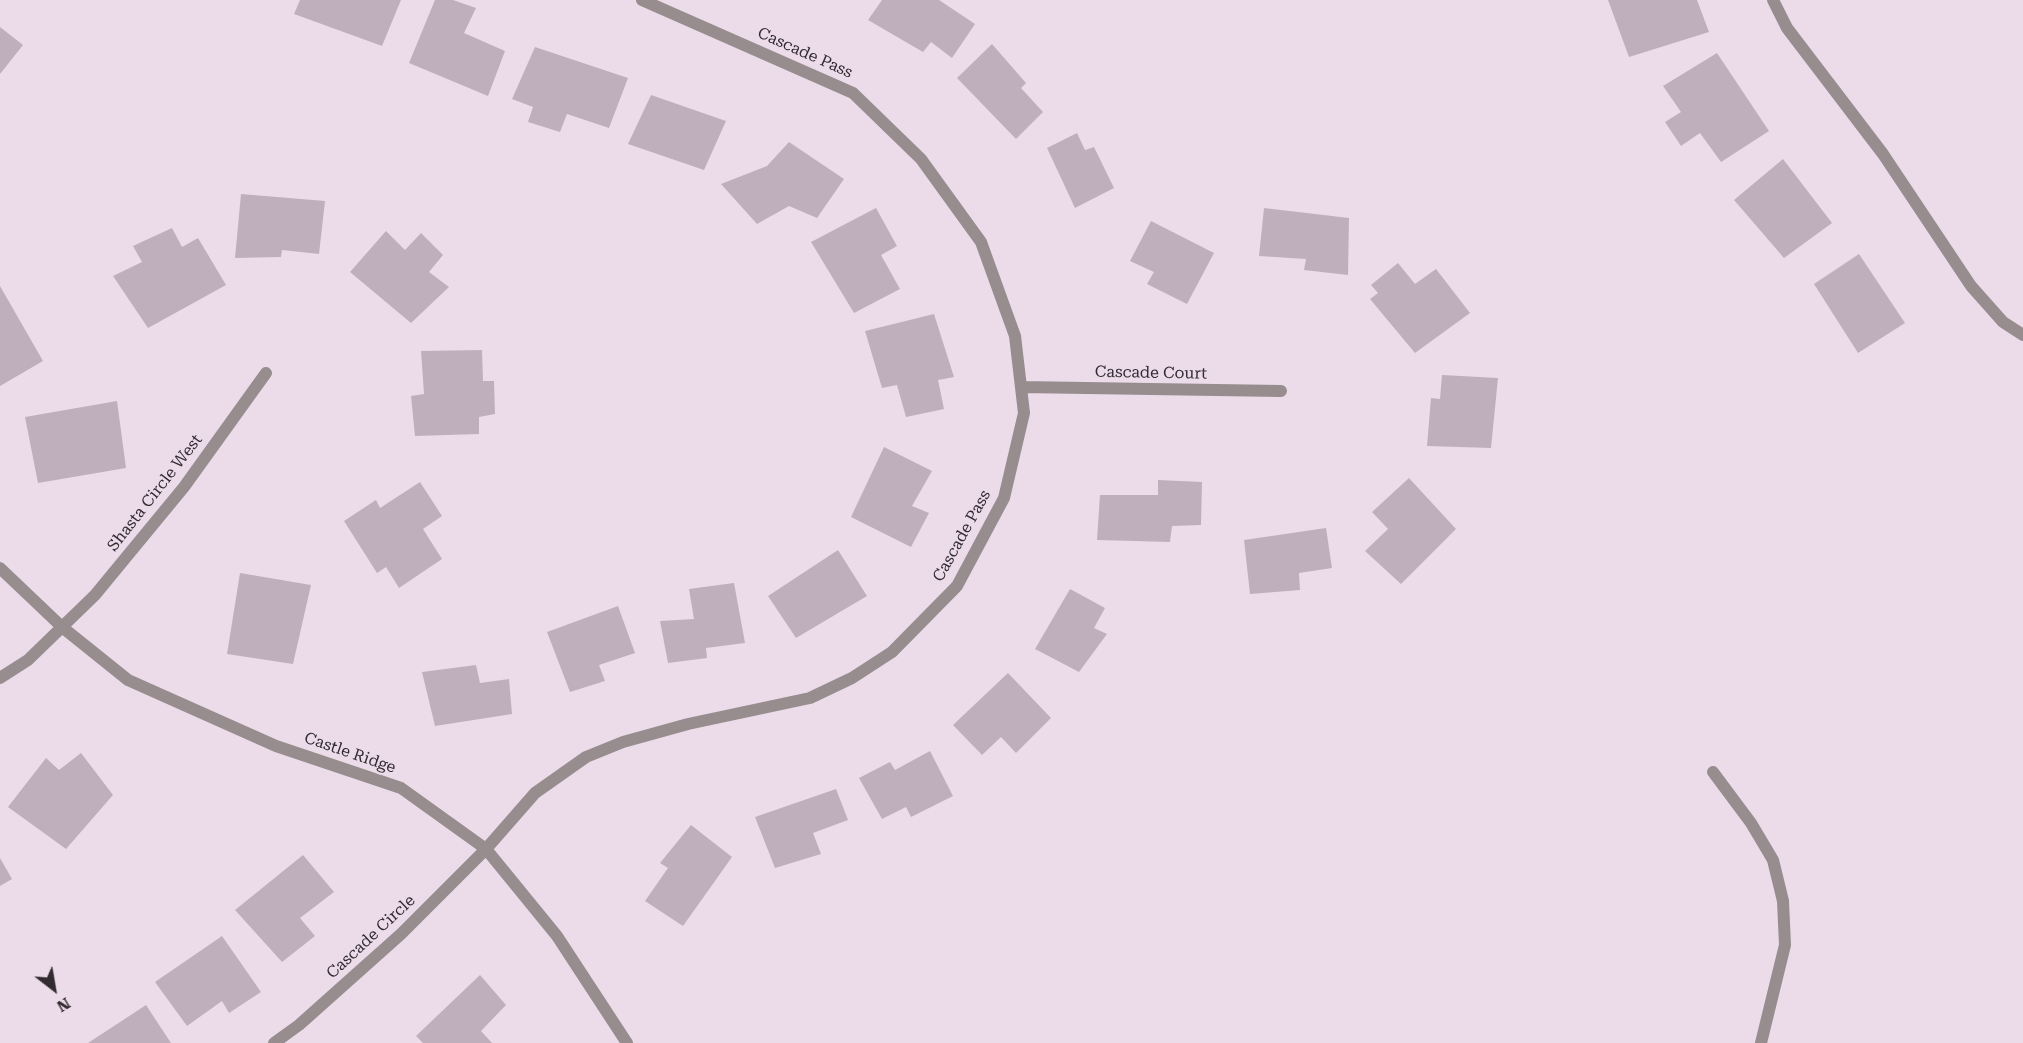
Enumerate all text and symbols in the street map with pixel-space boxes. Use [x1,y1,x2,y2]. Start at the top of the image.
street label: Cascade Pass [755,24,855,82]
street label: Cascade Court [1095,362,1207,384]
street label: Shasta Circle West [103,431,207,555]
street label: Cascade Pass [929,487,995,585]
street label: Castle Ridge [302,728,398,778]
street label: Cascade Circle [323,891,419,983]
north arrow [24,959,84,1019]
text: N [53,994,74,1016]

